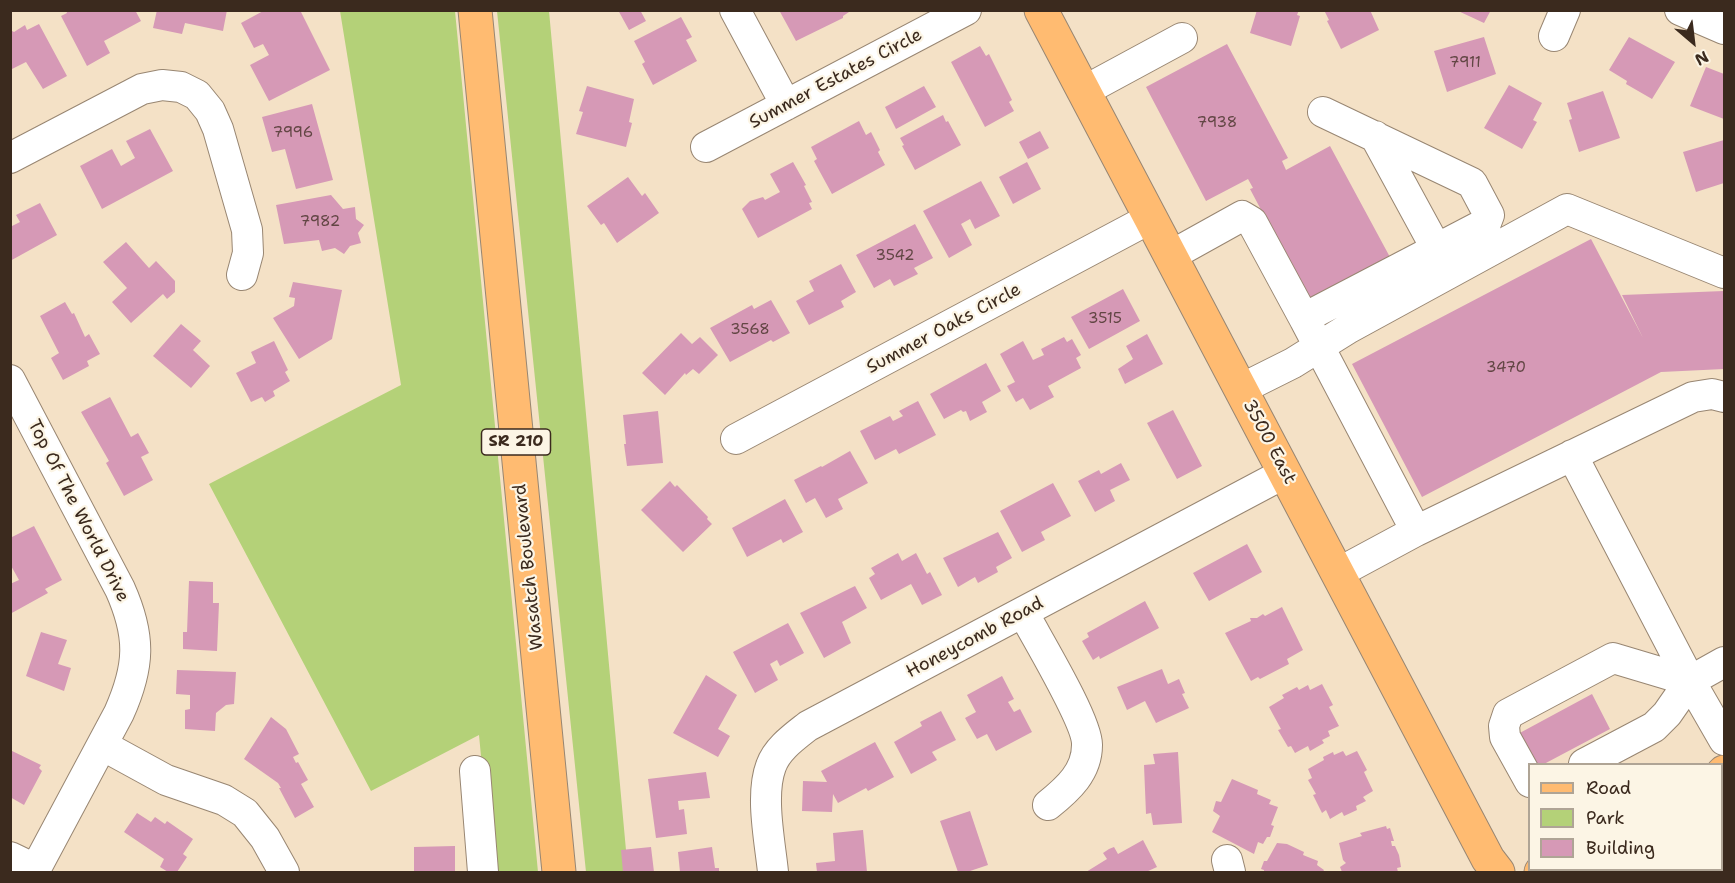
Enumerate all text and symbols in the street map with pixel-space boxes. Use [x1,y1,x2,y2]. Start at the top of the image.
north arrow [1663,12,1723,72]
street label: Summer Estates Circle [746,24,926,134]
text: N [1691,46,1712,71]
house number: 7911 [1449,54,1481,72]
house number: 7938 [1197,114,1237,132]
house number: 7996 [273,124,313,142]
house number: 7982 [300,213,340,231]
house number: 3542 [876,247,914,265]
street label: Summer Oaks Circle [863,279,1025,379]
house number: 3515 [1088,310,1122,328]
house number: 3568 [730,321,770,339]
house number: 3470 [1486,359,1526,377]
street label: 3500 East [1238,396,1300,488]
street label: Top Of The World Drive [23,416,133,606]
road number: SR 210 [482,429,550,455]
street label: Wasatch Boulevard [510,483,548,651]
street label: Honeycomb Road [903,593,1047,683]
legend [1528,763,1723,871]
text: Road [1586,776,1631,800]
text: Park [1586,806,1625,830]
text: Building [1586,836,1655,860]

